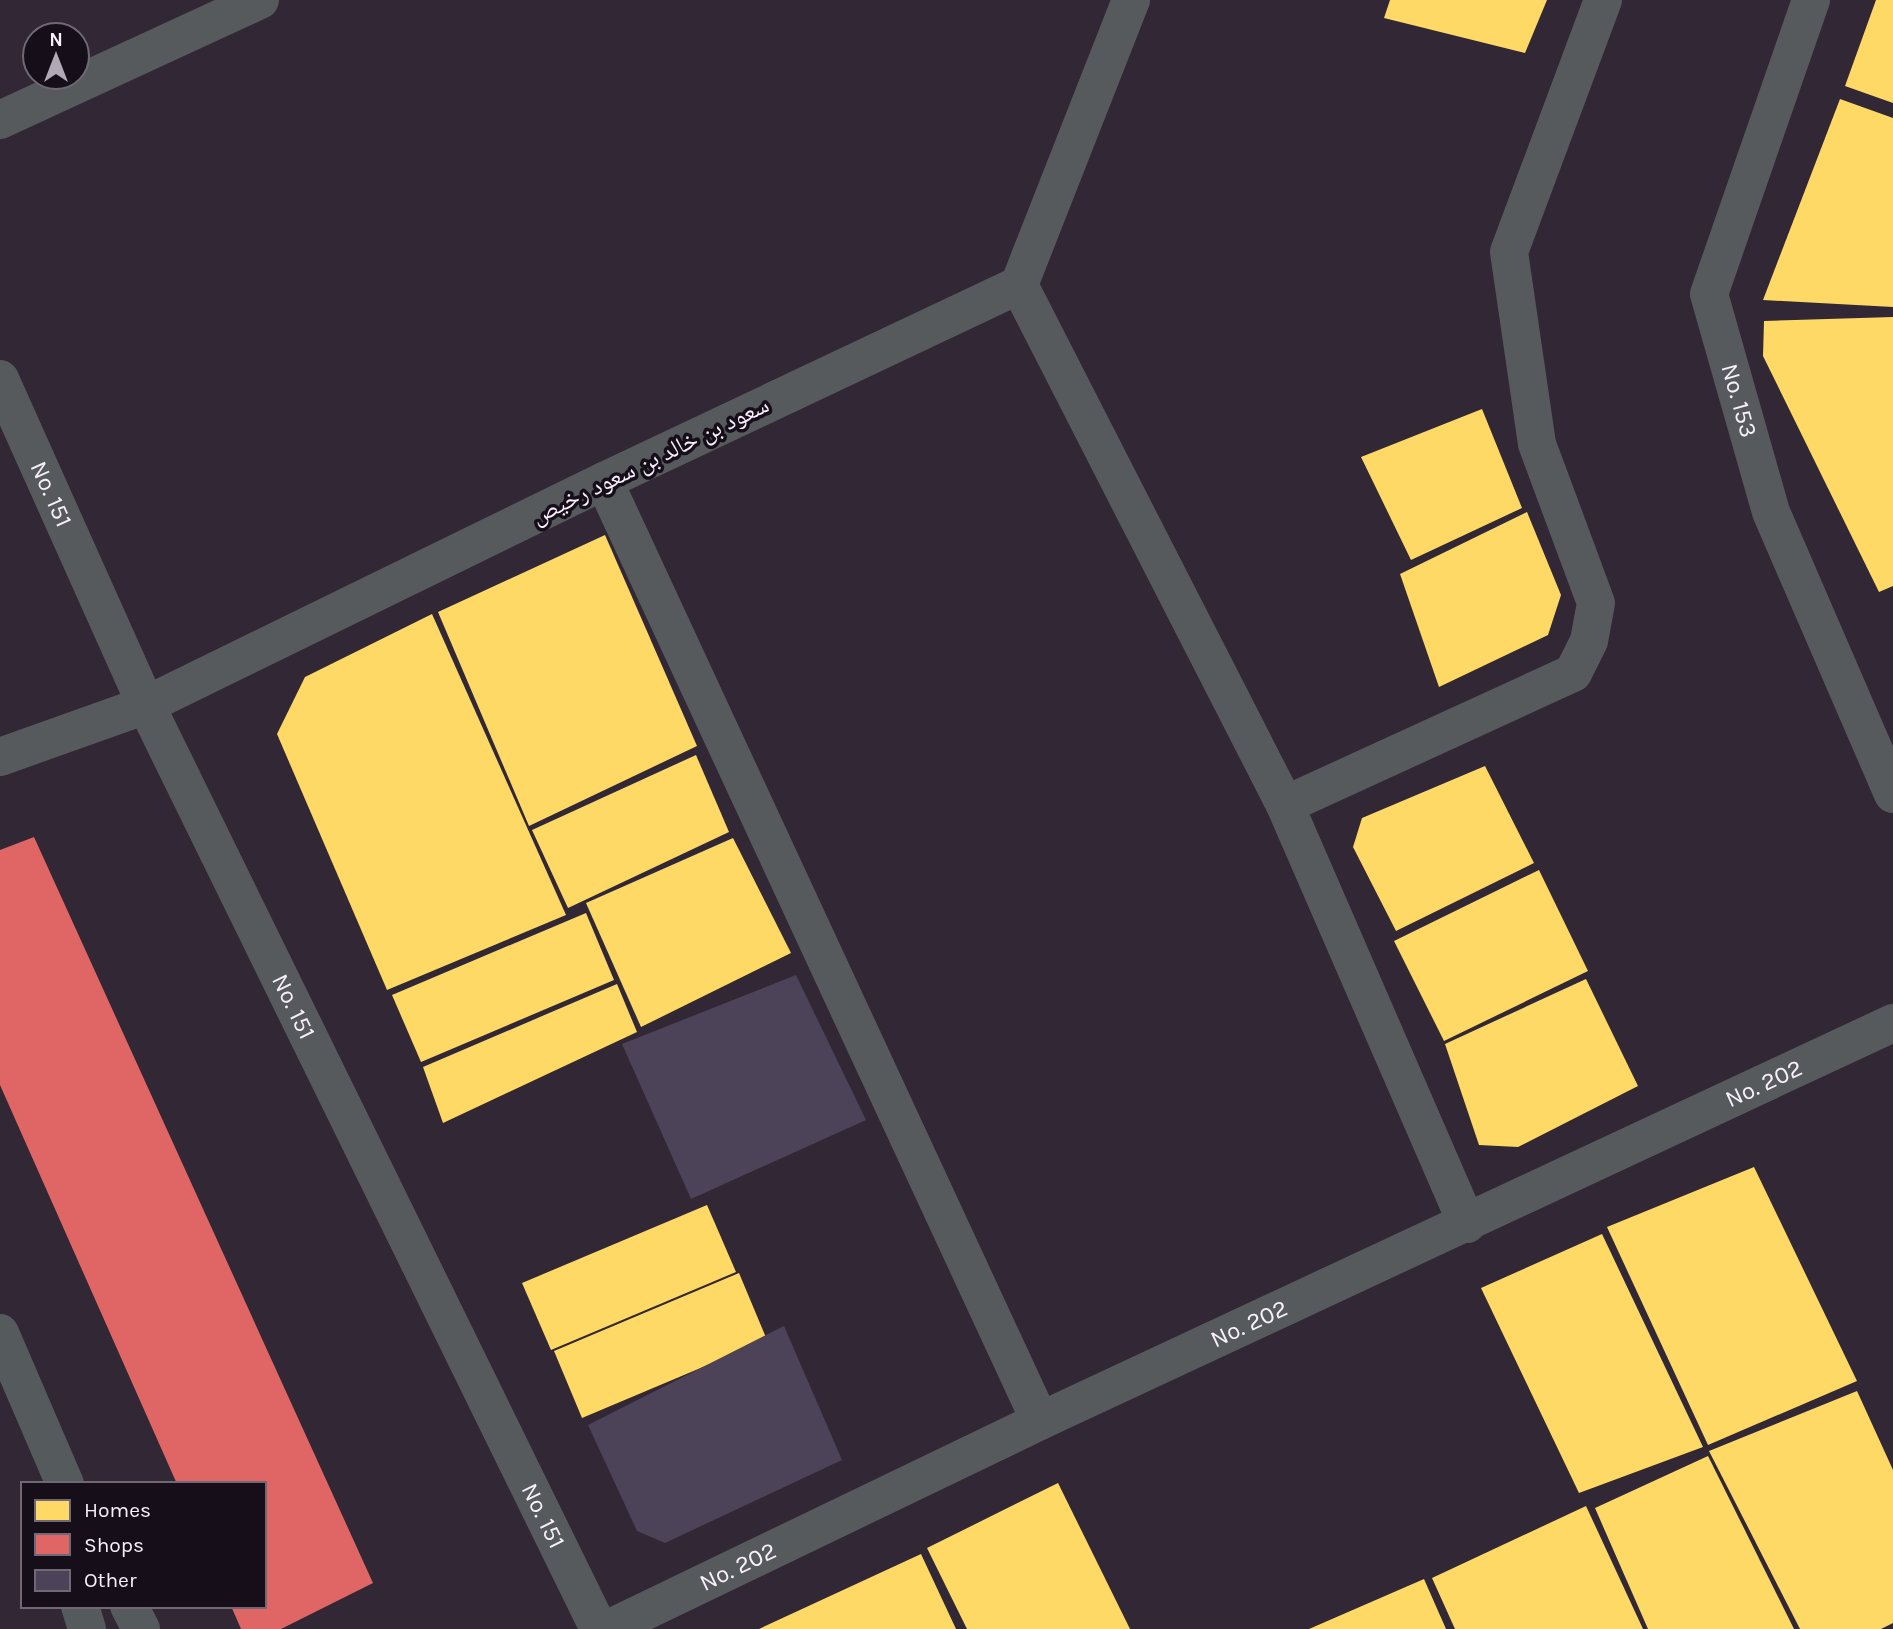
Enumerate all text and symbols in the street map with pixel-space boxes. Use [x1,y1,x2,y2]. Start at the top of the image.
north arrow [21,21,91,91]
text: N [49,29,63,51]
street label: No. 153 [1716,361,1763,441]
street label: سعود بن خالد بن سعود رخيص [527,390,773,530]
street label: No. 151 [25,457,78,531]
street label: No. 151 [266,969,322,1044]
street label: No. 202 [1721,1053,1807,1113]
street label: No. 202 [1206,1294,1292,1353]
street label: No. 151 [516,1478,571,1553]
legend [21,1482,266,1608]
text: Homes [84,1498,151,1522]
text: Shops [84,1533,144,1557]
street label: No. 202 [695,1536,781,1597]
text: Other [84,1568,137,1592]

